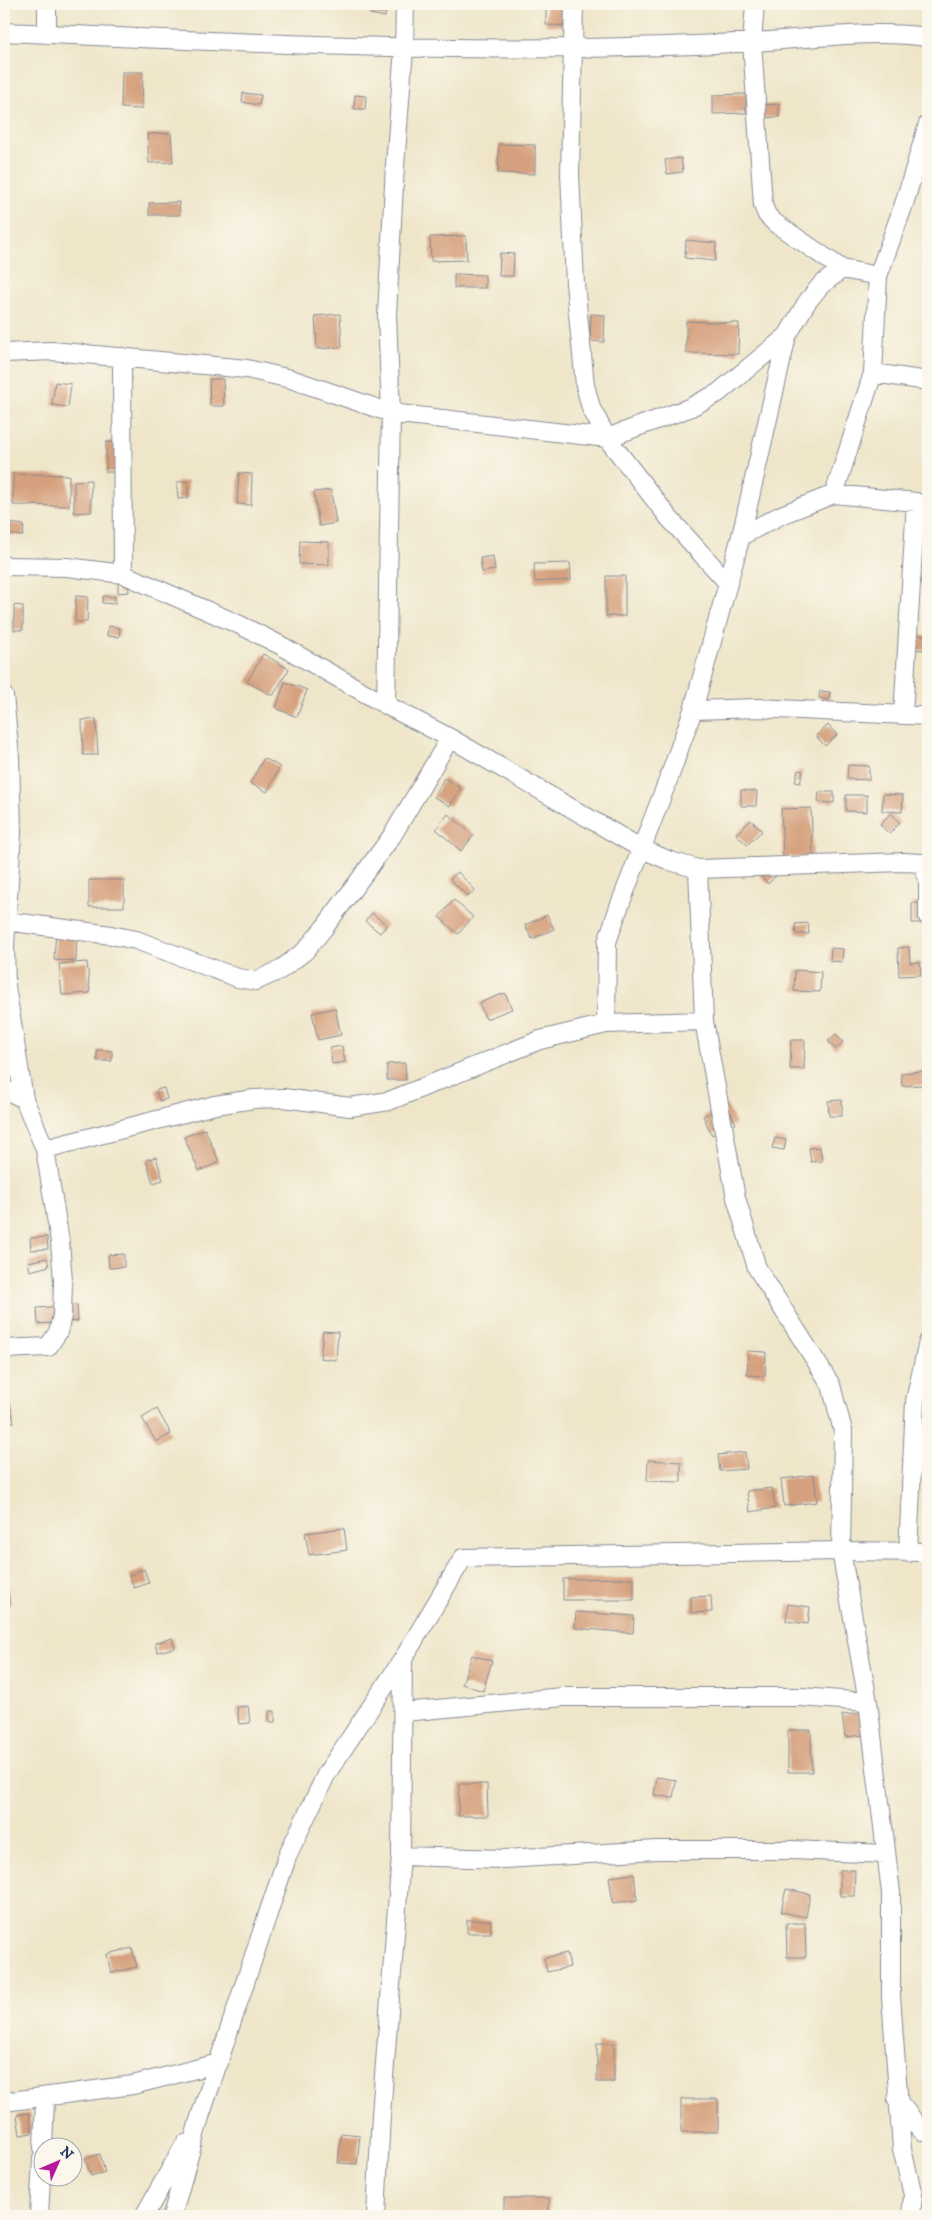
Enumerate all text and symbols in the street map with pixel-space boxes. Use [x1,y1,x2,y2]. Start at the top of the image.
north arrow [32,2138,82,2188]
text: N [56,2143,77,2164]

